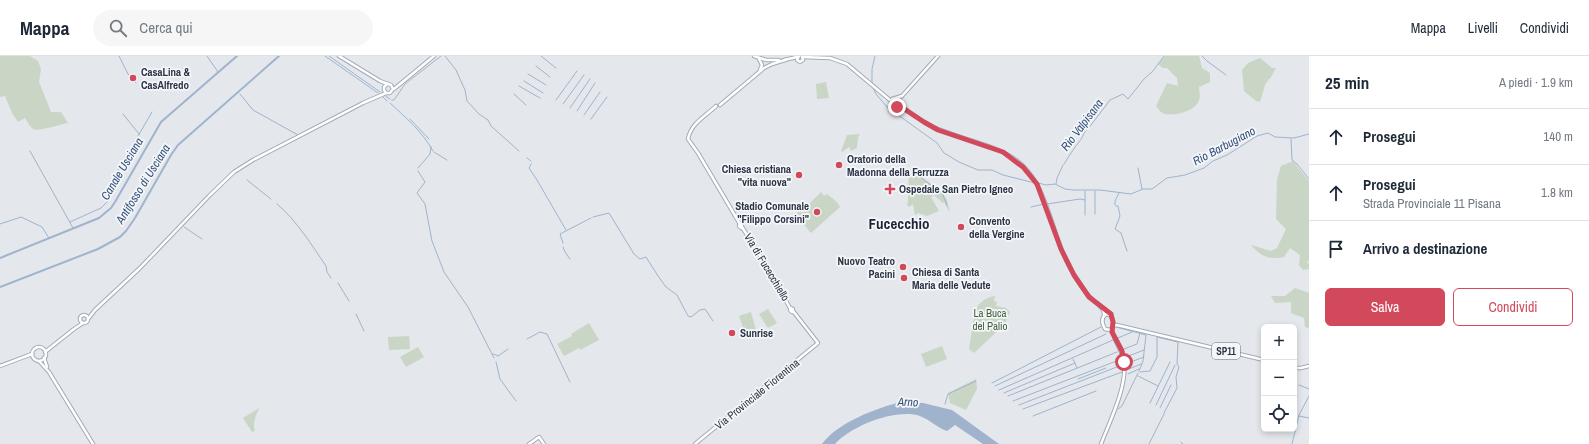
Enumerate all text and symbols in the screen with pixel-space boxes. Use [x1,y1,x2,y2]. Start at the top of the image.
search box [93,10,373,46]
text: Mappa [20,15,69,41]
icon: search [107,17,129,39]
text: Cerca qui [139,17,193,38]
text: Mappa [1411,19,1446,37]
text: Livelli [1468,19,1498,37]
text: Condividi [1520,19,1569,37]
place label: CasaLina & CasAlfredo [141,65,191,92]
text: 25 min [1325,71,1369,94]
marker: CasaLina & CasAlfredo [128,73,138,83]
text: A piedi · 1.9 km [1499,74,1573,91]
water label: Rio Valpisana [1057,95,1107,154]
route end [888,98,906,116]
water label: Rio Barbugiano [1190,123,1259,169]
icon: ahead [1325,126,1347,148]
text: Prosegui [1363,126,1416,147]
text: 140 m [1543,128,1573,145]
water label: Canale Usciana [97,134,147,203]
water label: Antifosso di Usciana [112,141,174,228]
place label: Oratorio della Madonna della Ferruzza [847,152,949,179]
marker: Oratorio della Madonna della Ferruzza [834,160,844,170]
place label: Chiesa cristiana "vita nuova" [722,162,791,189]
marker: Chiesa cristiana "vita nuova" [794,170,804,180]
text: Prosegui [1363,174,1416,195]
place label: Ospedale San Pietro Igneo [899,182,1014,196]
icon: ahead [1325,182,1347,204]
marker: Ospedale San Pietro Igneo [884,183,896,195]
text: 1.8 km [1541,184,1573,201]
text: Strada Provinciale 11 Pisana [1363,195,1501,212]
place label: Stadio Comunale "Filippo Corsini" [735,199,809,226]
marker: Stadio Comunale "Filippo Corsini" [812,207,822,217]
district label: Fucecchio [869,213,929,234]
place label: Convento della Vergine [969,214,1025,241]
marker: Convento della Vergine [956,222,966,232]
street label: Via di Fucecchiello [741,231,793,303]
icon: arrive [1325,238,1347,260]
text: Arrivo a destinazione [1363,238,1487,259]
place label: Nuovo Teatro Pacini [838,254,895,281]
marker: Nuovo Teatro Pacini [898,262,908,272]
place label: Chiesa di Santa Maria delle Vedute [912,265,991,292]
marker: Chiesa di Santa Maria delle Vedute [899,273,909,283]
button: Salva [1325,288,1445,326]
button: Condividi [1453,288,1573,326]
park label: La Buca del Palio [972,306,1008,333]
map controls [1261,324,1297,432]
button: + [1261,324,1297,360]
place label: Sunrise [740,326,773,340]
marker: Sunrise [727,328,737,338]
road number: SP11 [1212,343,1240,359]
route start [1115,353,1133,371]
street label: Via Provinciale Fiorentina [712,356,802,432]
button: − [1261,360,1297,396]
water label: Arno [896,394,919,410]
button: locate [1261,396,1297,432]

